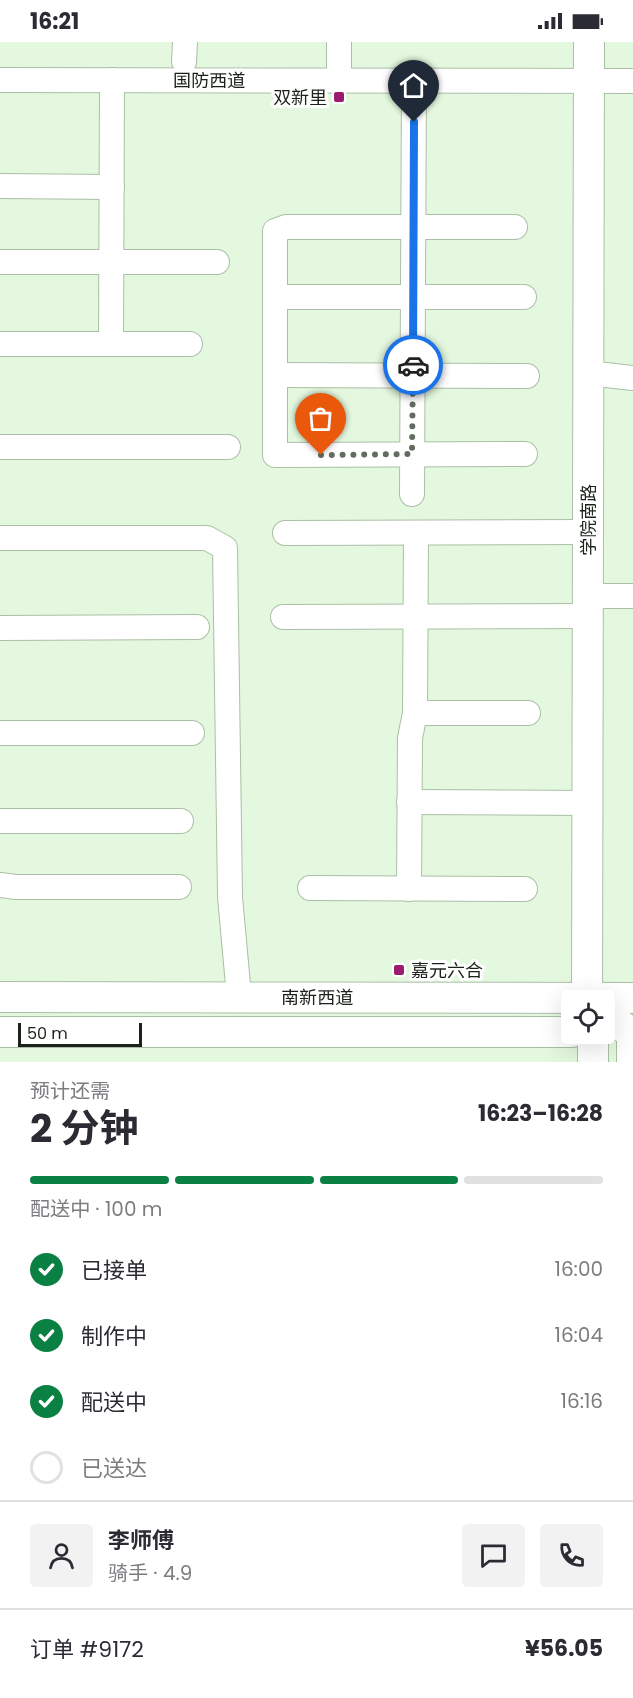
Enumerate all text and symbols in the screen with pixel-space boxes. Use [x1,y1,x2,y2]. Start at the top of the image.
text: 16:21 [30,6,79,37]
pin [388,60,439,122]
street label: 国防西道 [173,68,245,93]
icon: home [397,69,430,102]
place label: 双新里 [273,85,327,110]
marker: 双新里 [332,90,346,104]
courier [383,335,443,395]
icon: car [397,349,430,382]
pin [295,393,346,455]
icon: bag [304,402,337,435]
street label: 学院南路 [576,484,601,556]
place label: 嘉元六合 [411,958,483,983]
marker: 嘉元六合 [392,963,406,977]
street label: 南新西道 [281,985,353,1010]
map controls [561,990,615,1044]
button: locate [561,990,615,1044]
scale bar [18,1020,142,1048]
text: 50 m [27,1022,68,1045]
text: 预计还需 [30,1077,110,1105]
text: 16:23–16:28 [478,1098,603,1129]
text: 2 分钟 [30,1101,139,1156]
text: 配送中 · 100 m [30,1195,162,1223]
icon: check [30,1253,63,1286]
text: 已接单 [81,1255,147,1286]
text: 16:00 [555,1255,603,1283]
icon: check [30,1319,63,1352]
text: 制作中 [81,1321,147,1352]
text: 16:04 [555,1321,603,1349]
icon: check [30,1385,63,1418]
text: 配送中 [81,1387,147,1418]
text: 16:16 [561,1387,603,1415]
text: 已送达 [81,1453,147,1484]
button: person [30,1524,93,1587]
button: chat [462,1524,525,1587]
button: phone [540,1524,603,1587]
text: 李师傅 [108,1525,174,1556]
text: 骑手 · 4.9 [108,1559,192,1587]
text: ¥56.05 [525,1633,603,1664]
text: 订单 #9172 [30,1634,144,1665]

